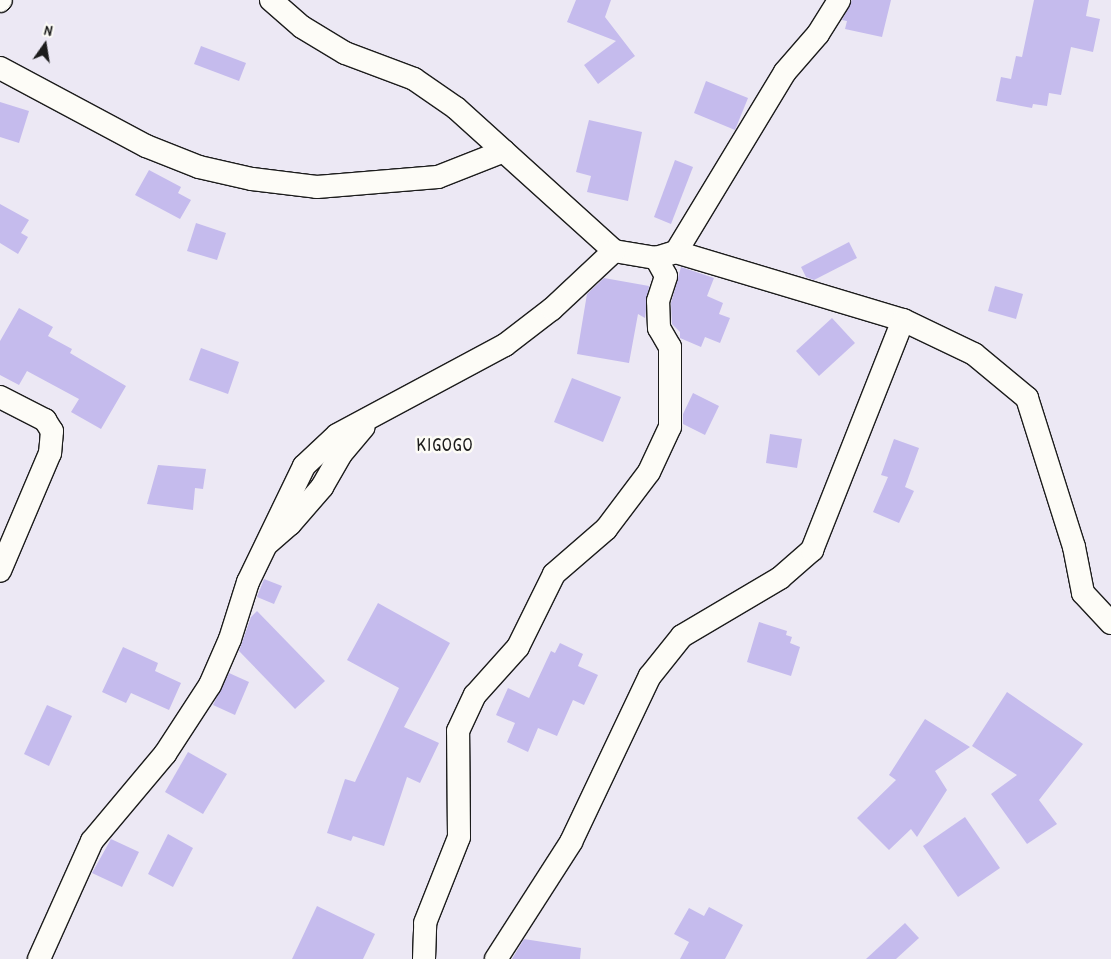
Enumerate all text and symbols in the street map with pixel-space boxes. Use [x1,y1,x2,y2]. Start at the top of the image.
north arrow [20,20,70,70]
text: N [43,20,54,40]
district label: KIGOGO [416,434,474,456]

